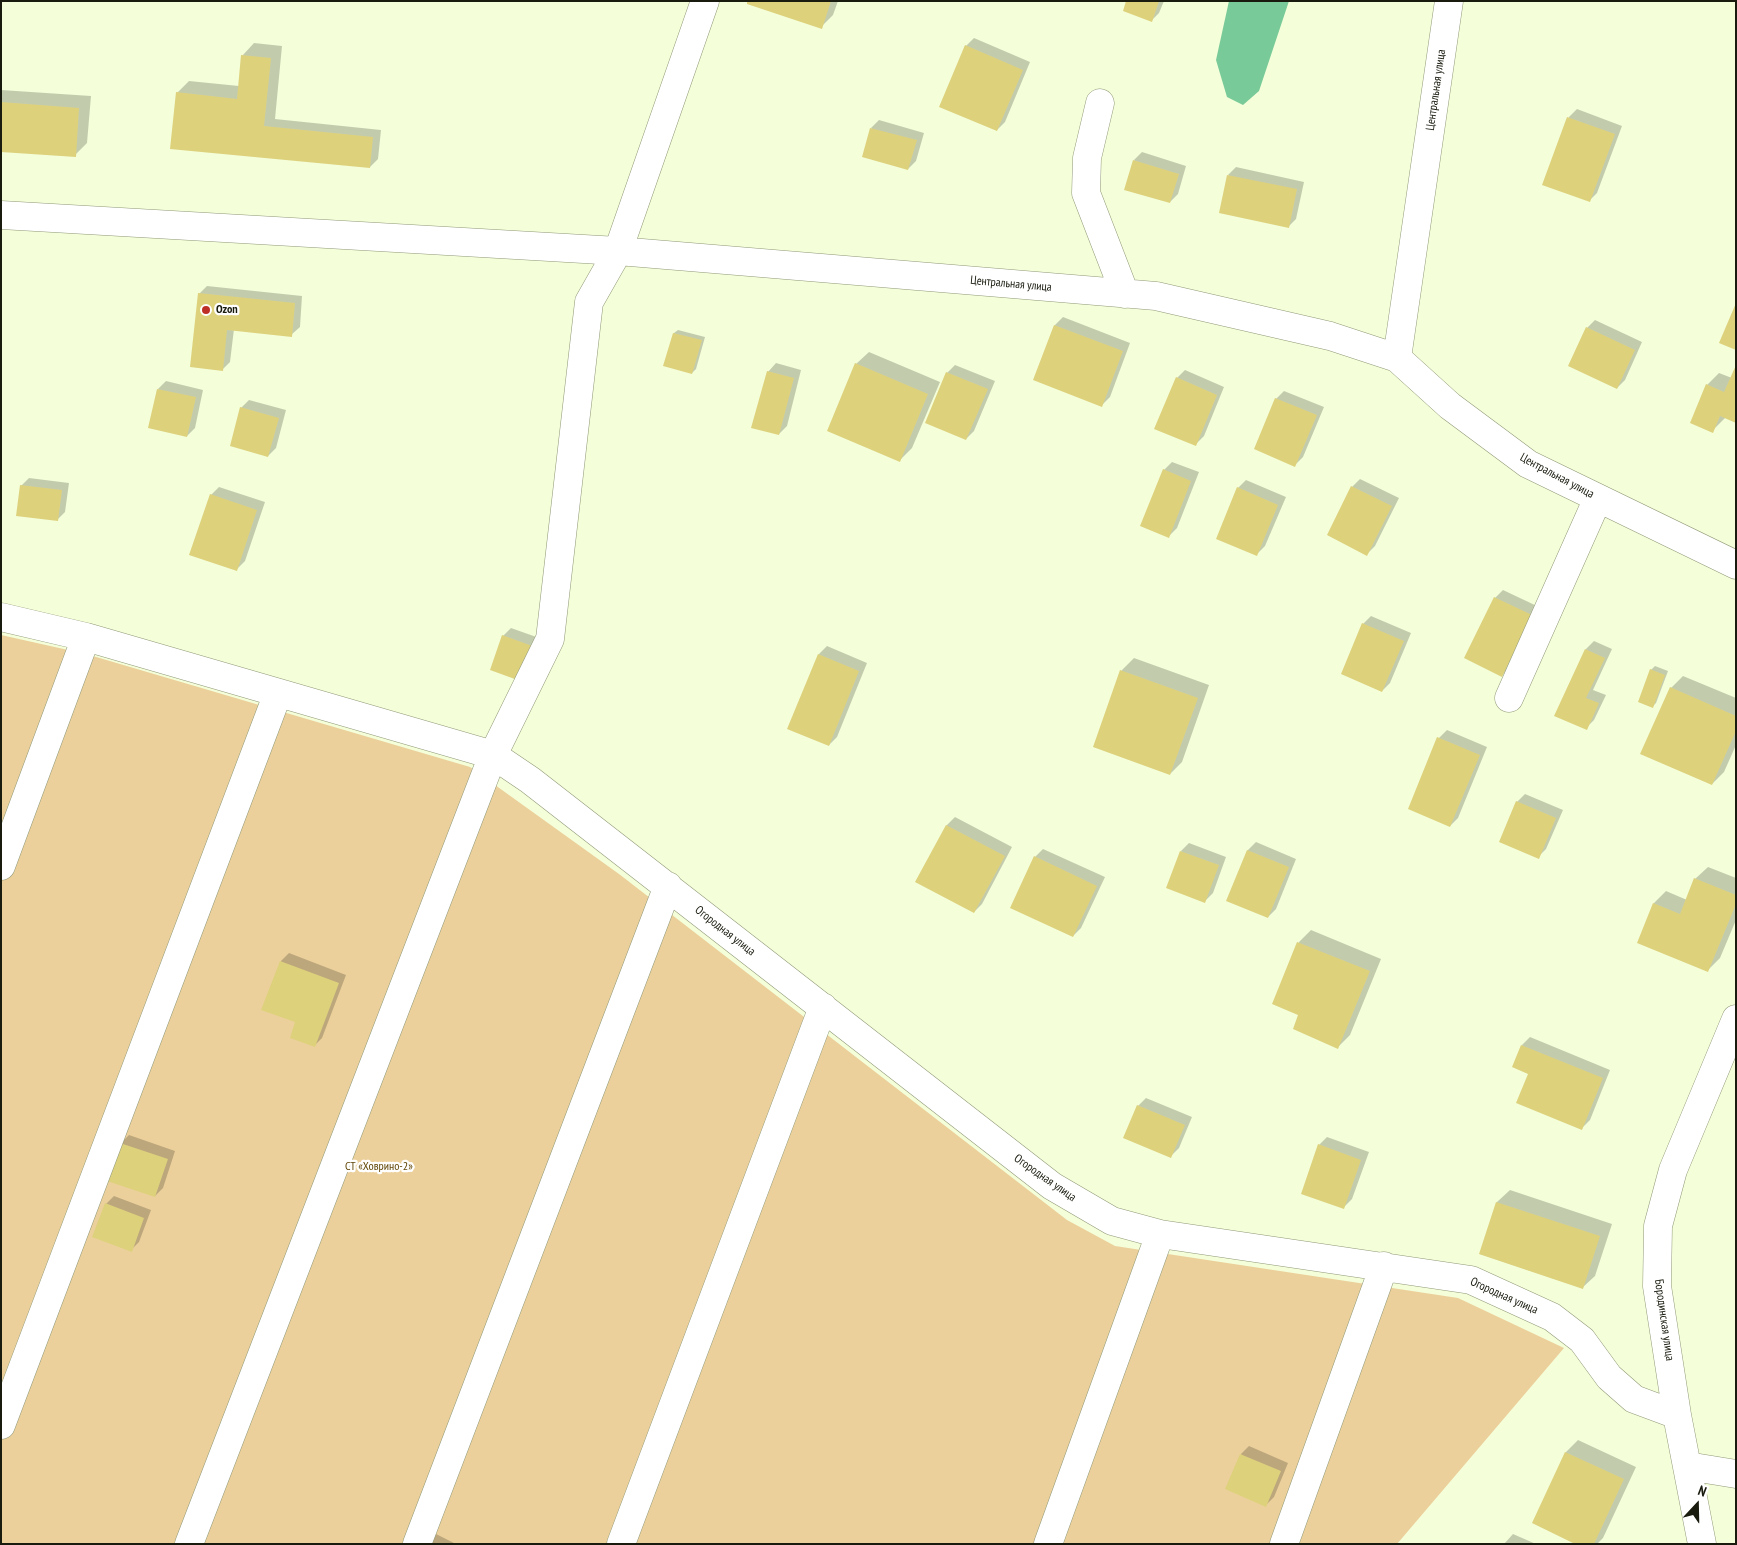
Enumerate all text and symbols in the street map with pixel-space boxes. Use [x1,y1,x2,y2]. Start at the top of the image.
street label: Центральная улица [1423,49,1449,131]
street label: Центральная улица [970,273,1052,295]
place label: Ozon [216,303,238,317]
marker: Ozon [200,304,212,316]
street label: Центральная улица [1518,450,1596,502]
street label: Огородная улица [692,903,758,959]
street label: Огородная улица [1011,1151,1079,1205]
park label: СТ «Ховрино-2» [345,1160,413,1174]
street label: Огородная улица [1468,1275,1540,1317]
street label: Бородинская улица [1651,1278,1677,1362]
north arrow [1672,1480,1722,1530]
text: N [1696,1481,1709,1501]

